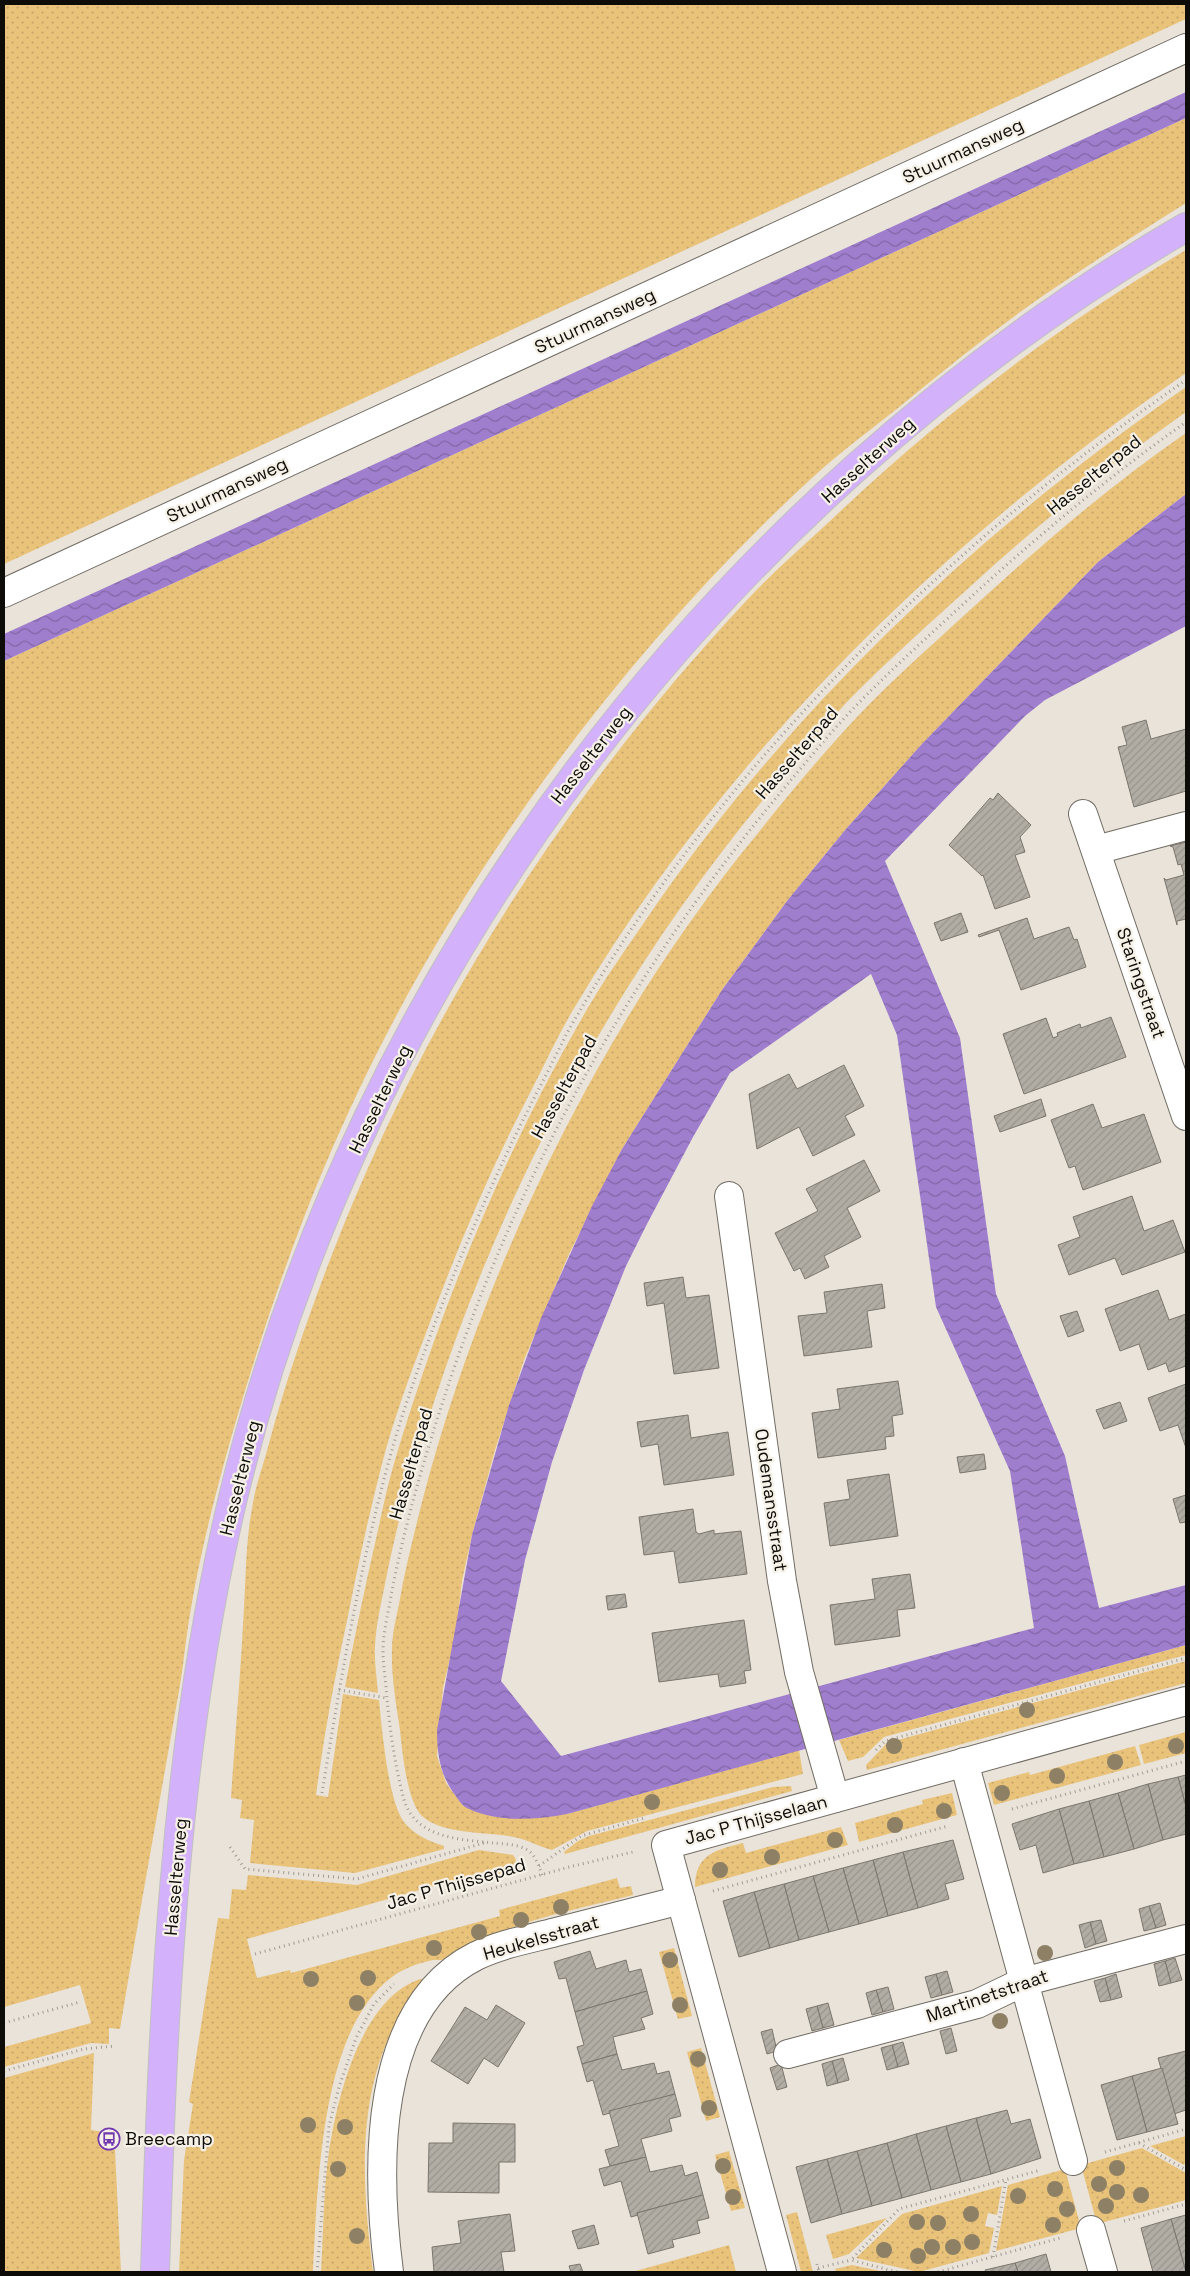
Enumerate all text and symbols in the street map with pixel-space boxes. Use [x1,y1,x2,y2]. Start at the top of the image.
street label: Stuurmansweg [899,112,1027,189]
street label: Stuurmansweg [531,282,659,359]
street label: Hasselterweg [816,412,919,508]
street label: Hasselterpad [1042,430,1146,520]
street label: Stuurmansweg [163,451,291,528]
street label: Hasselterweg [545,701,636,808]
street label: Hasselterpad [750,702,843,804]
street label: Staringstraat [1112,924,1171,1041]
street label: Hasselterpad [526,1031,601,1143]
street label: Hasselterweg [343,1041,416,1157]
street label: Hasselterpad [384,1406,437,1522]
street label: Hasselterweg [214,1418,265,1538]
street label: Oudemansstraat [750,1427,793,1573]
street label: Jac P Thijsselaan [682,1789,830,1850]
street label: Hasselterweg [159,1817,192,1937]
street label: Jac P Thijssepad [383,1853,528,1914]
street label: Heukelsstraat [480,1910,602,1965]
street label: Martinetstraat [923,1964,1051,2027]
bus stop icon: Breecamp [97,2127,121,2151]
place label: Breecamp [125,2127,213,2150]

